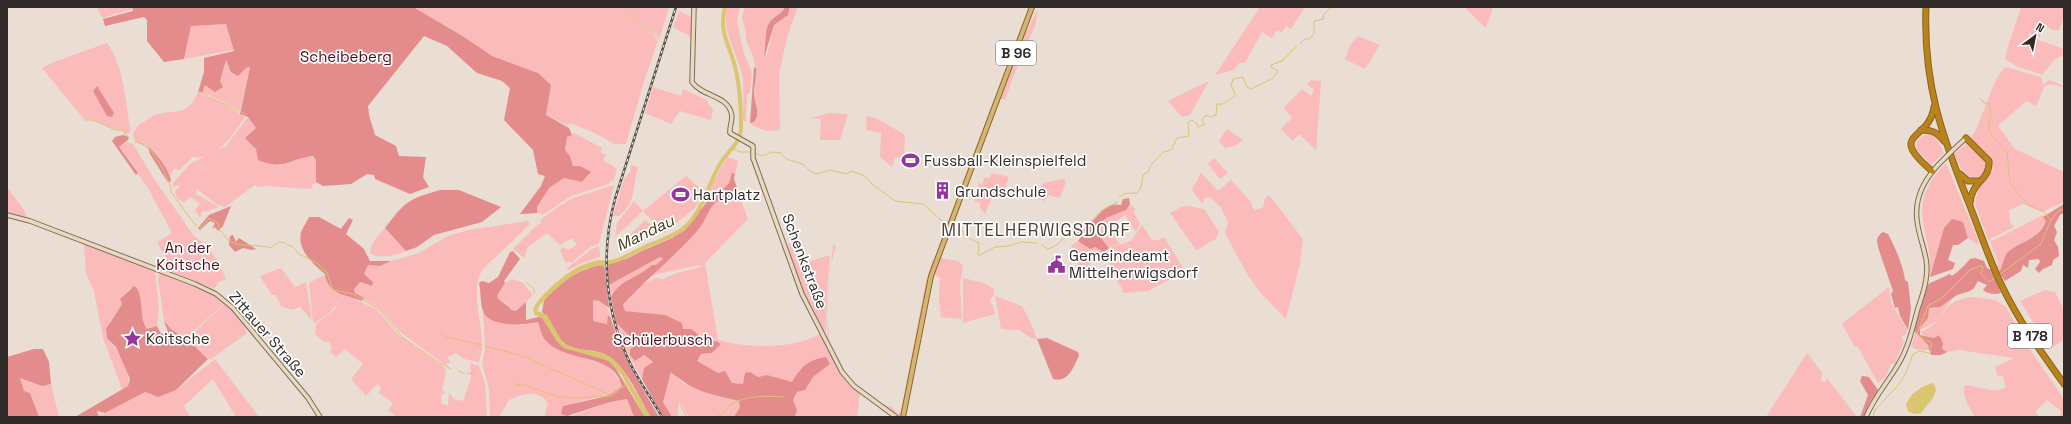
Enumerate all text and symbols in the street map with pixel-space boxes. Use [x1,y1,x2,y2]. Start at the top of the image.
north arrow [2015,16,2055,56]
text: N [2033,20,2047,35]
road number: B 96 [996,41,1036,65]
park label: Scheibeberg [300,47,392,66]
sports icon: Fussball-Kleinspielfeld [901,150,921,170]
place label: Fussball-Kleinspielfeld [924,151,1086,170]
building icon: Grundschule [932,181,952,201]
place label: Grundschule [955,182,1046,201]
sports icon: Hartplatz [670,184,690,204]
place label: Hartplatz [693,185,760,204]
water label: Mandau [613,209,679,256]
street label: Schenkstraße [778,211,832,311]
district label: MITTELHERWIGSDORF [941,219,1131,241]
park label: An der Koitsche [156,238,220,274]
place label: Gemeindeamt Mittelherwigsdorf [1069,246,1198,282]
public building icon: Gemeindeamt Mittelherwigsdorf [1046,254,1066,274]
street label: Zittauer Straße [225,287,311,381]
road number: B 178 [2008,324,2052,348]
place icon: Koitsche [123,328,143,348]
place label: Koitsche [146,329,210,348]
park label: Schülerbusch [613,330,713,349]

